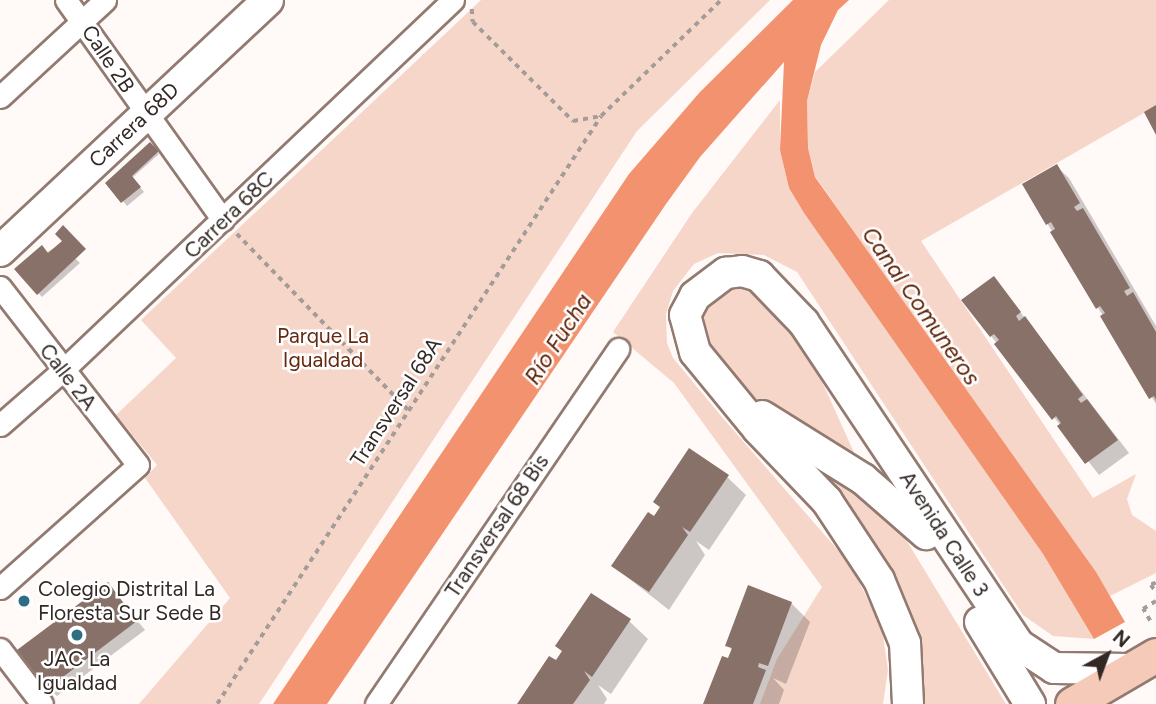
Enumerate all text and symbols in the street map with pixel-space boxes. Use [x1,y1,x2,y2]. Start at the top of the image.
street label: Calle 2B [76,20,140,98]
street label: Carrera 68D [84,77,184,173]
street label: Carrera 68C [179,166,279,264]
water label: Canal Comuneros [856,221,986,391]
water label: Río Fucha [518,288,598,390]
park label: Parque La Igualdad [277,323,369,373]
street label: Transversal 68A [345,333,447,471]
street label: Calle 2A [34,339,102,415]
street label: Transversal 68 Bis [440,450,554,602]
street label: Avenida Calle 3 [894,467,994,601]
place label: Colegio Distrital La Floresta Sur Sede B [38,576,221,626]
marker: Colegio Distrital La Floresta Sur Sede B [16,593,32,609]
north arrow [1072,620,1142,690]
text: N [1108,625,1134,652]
marker: JAC La Igualdad [69,627,85,643]
place label: JAC La Igualdad [37,646,117,696]

